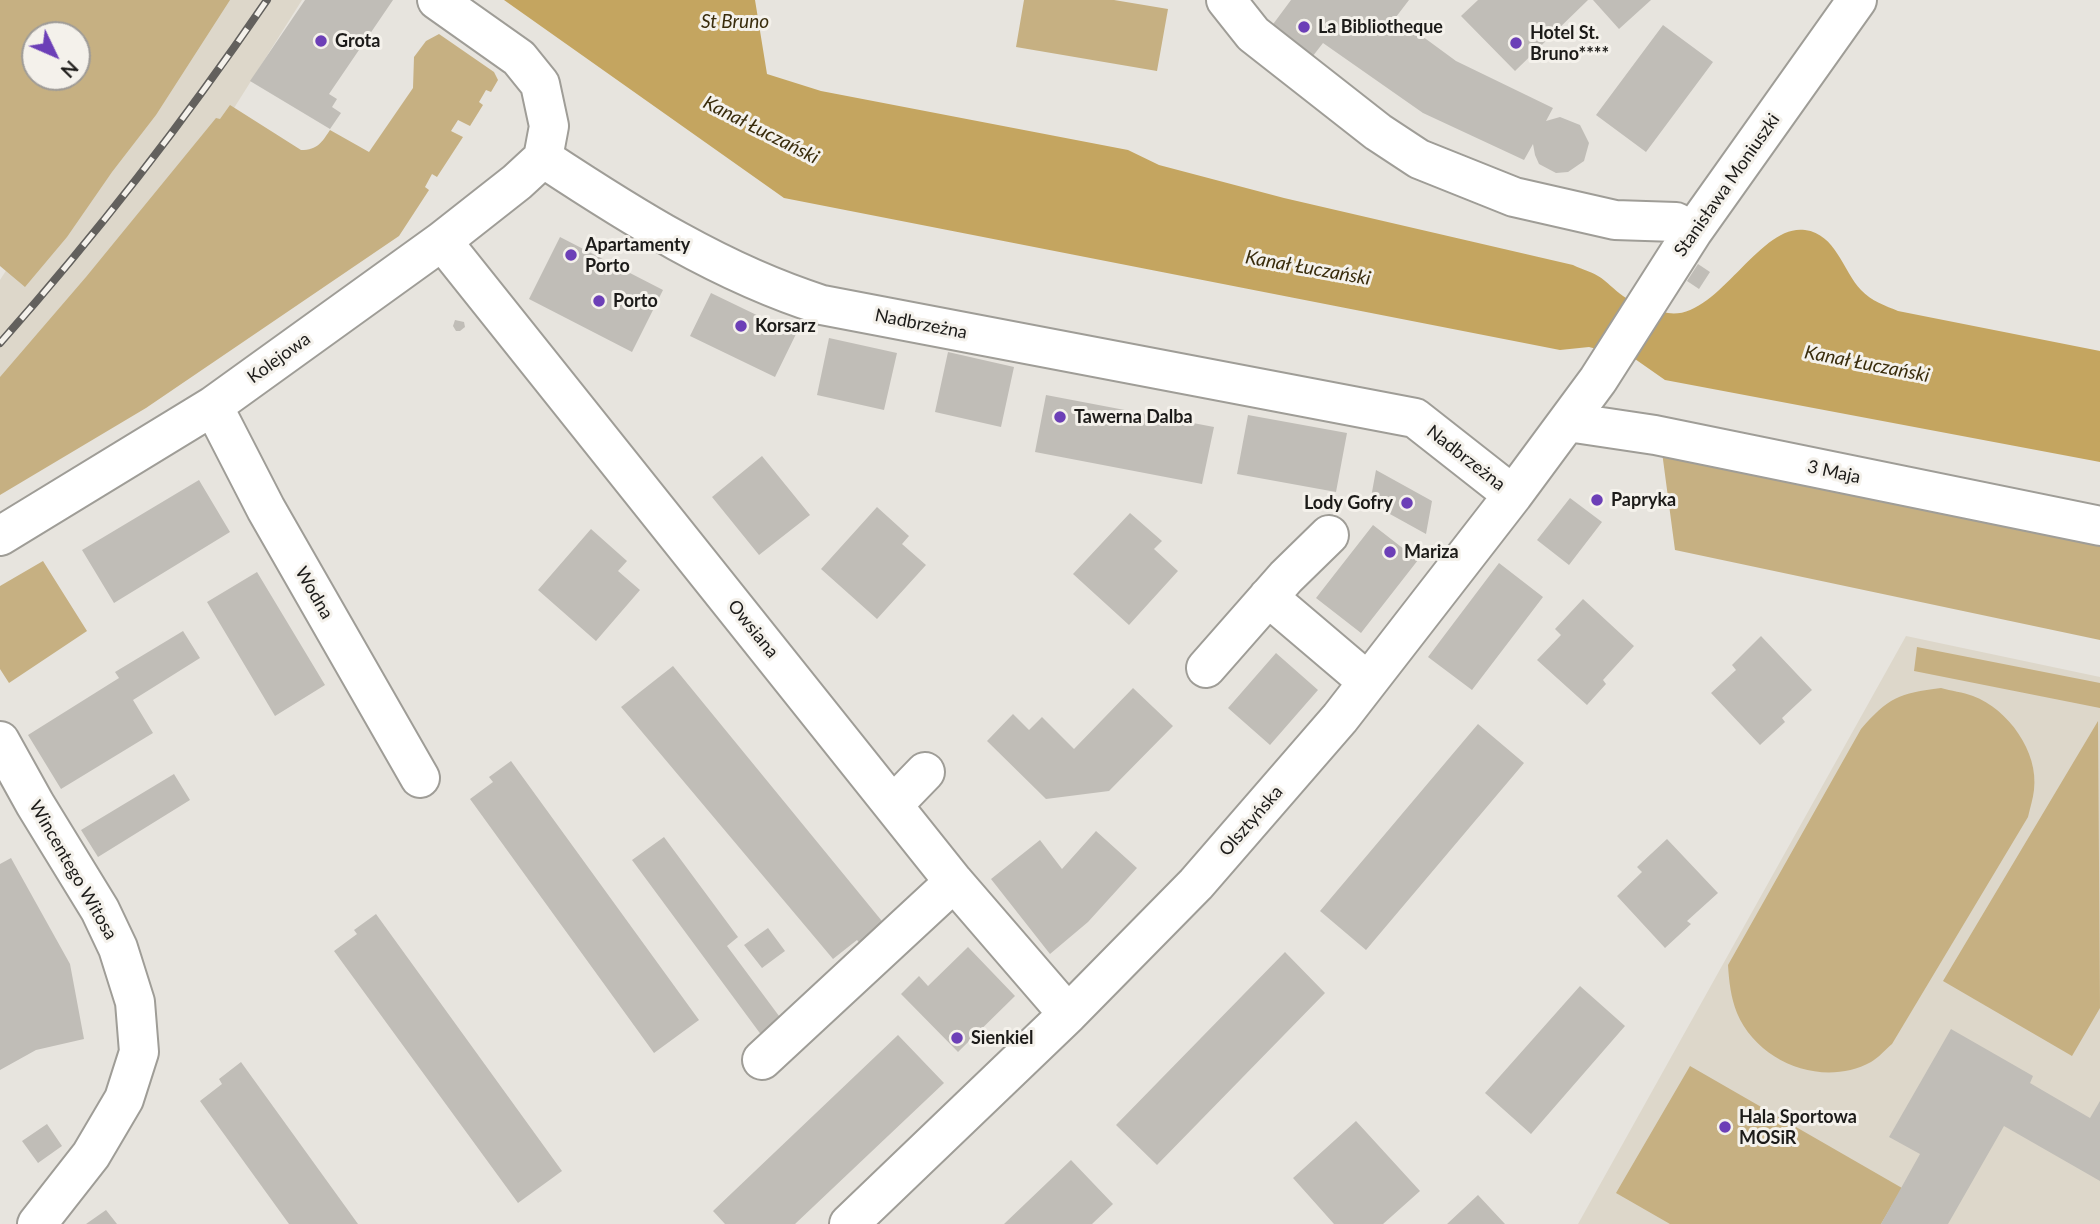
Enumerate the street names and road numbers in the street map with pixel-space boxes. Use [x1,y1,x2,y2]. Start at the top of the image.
street label: Stanisława Moniuszki [1670,109,1784,261]
street label: Nadbrzeżna [873,304,969,344]
street label: Kolejowa [243,328,315,388]
street label: Nadbrzeżna [1422,421,1510,495]
street label: 3 Maja [1805,456,1863,488]
street label: Wodna [290,563,338,623]
street label: Owsiana [723,596,783,662]
street label: Olsztyńska [1215,781,1287,861]
street label: Wincentego Witosa [24,797,122,943]

